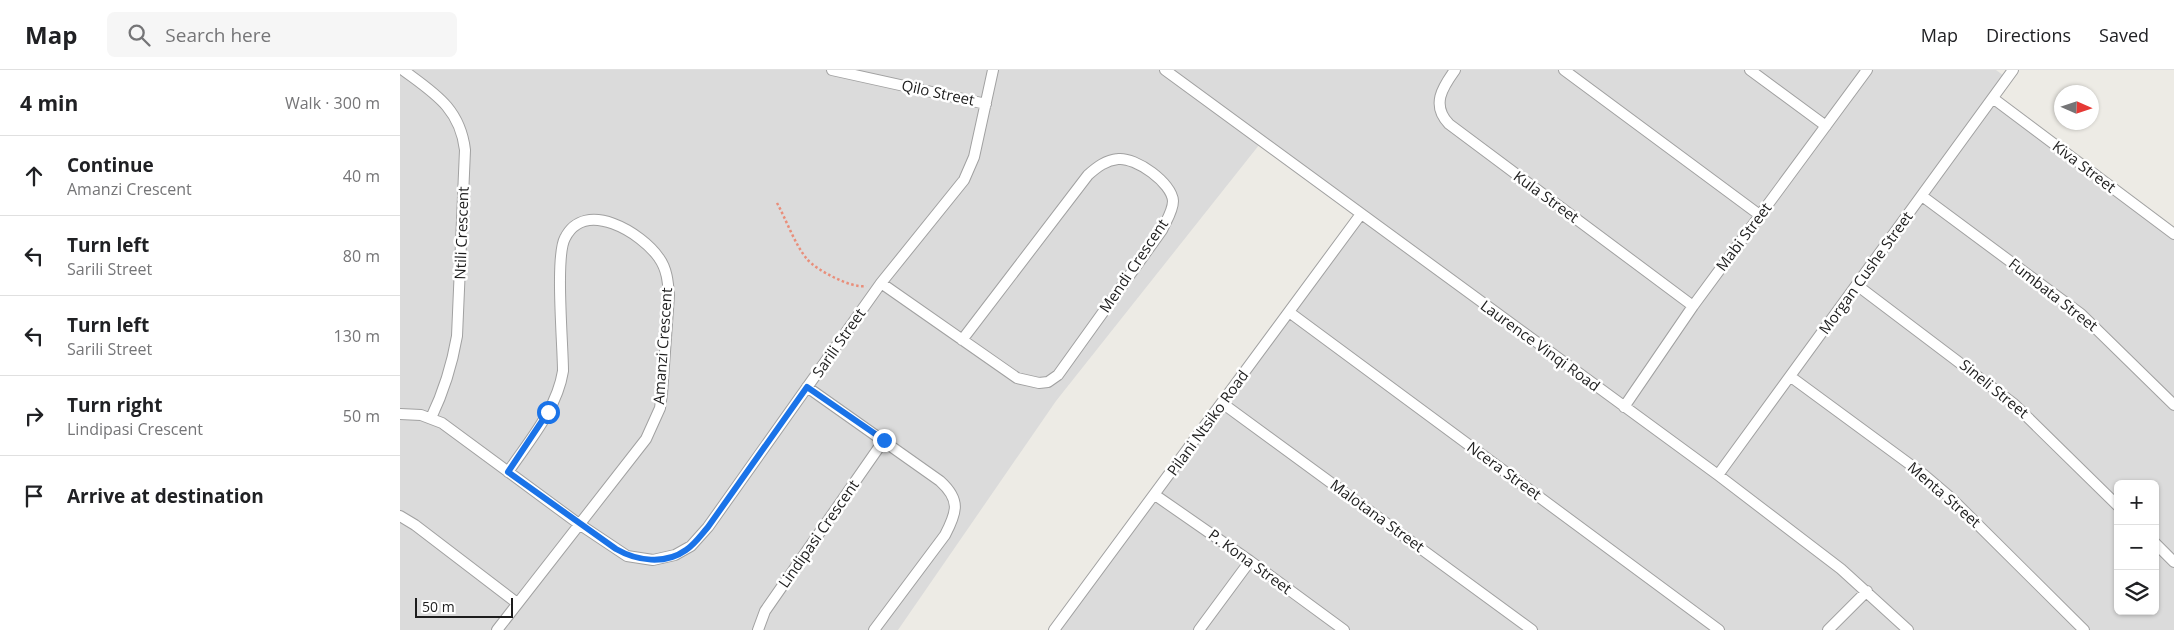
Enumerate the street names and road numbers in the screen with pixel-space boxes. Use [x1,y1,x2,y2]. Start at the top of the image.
street label: Qilo Street [900,75,977,110]
street label: Kiva Street [2049,136,2120,197]
street label: Kula Street [1510,166,1583,227]
street label: Ntili Crescent [449,186,473,280]
street label: Mabi Street [1711,198,1775,275]
street label: Morgan Cushe Street [1814,207,1917,338]
street label: Mendi Crescent [1094,215,1172,316]
street label: Fumbata Street [2005,253,2102,335]
street label: Amanzi Crescent [648,287,676,405]
street label: Laurence Vinqi Road [1477,295,1604,395]
street label: Sarili Street [807,304,869,381]
street label: Sineli Street [1956,354,2033,422]
street label: Pilani Ntsiko Road [1162,366,1252,479]
street label: Ncera Street [1463,436,1546,504]
street label: Menta Street [1904,457,1985,532]
street label: Malotana Street [1327,474,1429,556]
street label: Lindipasi Crescent [773,475,863,591]
street label: P. Kona Street [1205,524,1296,598]

